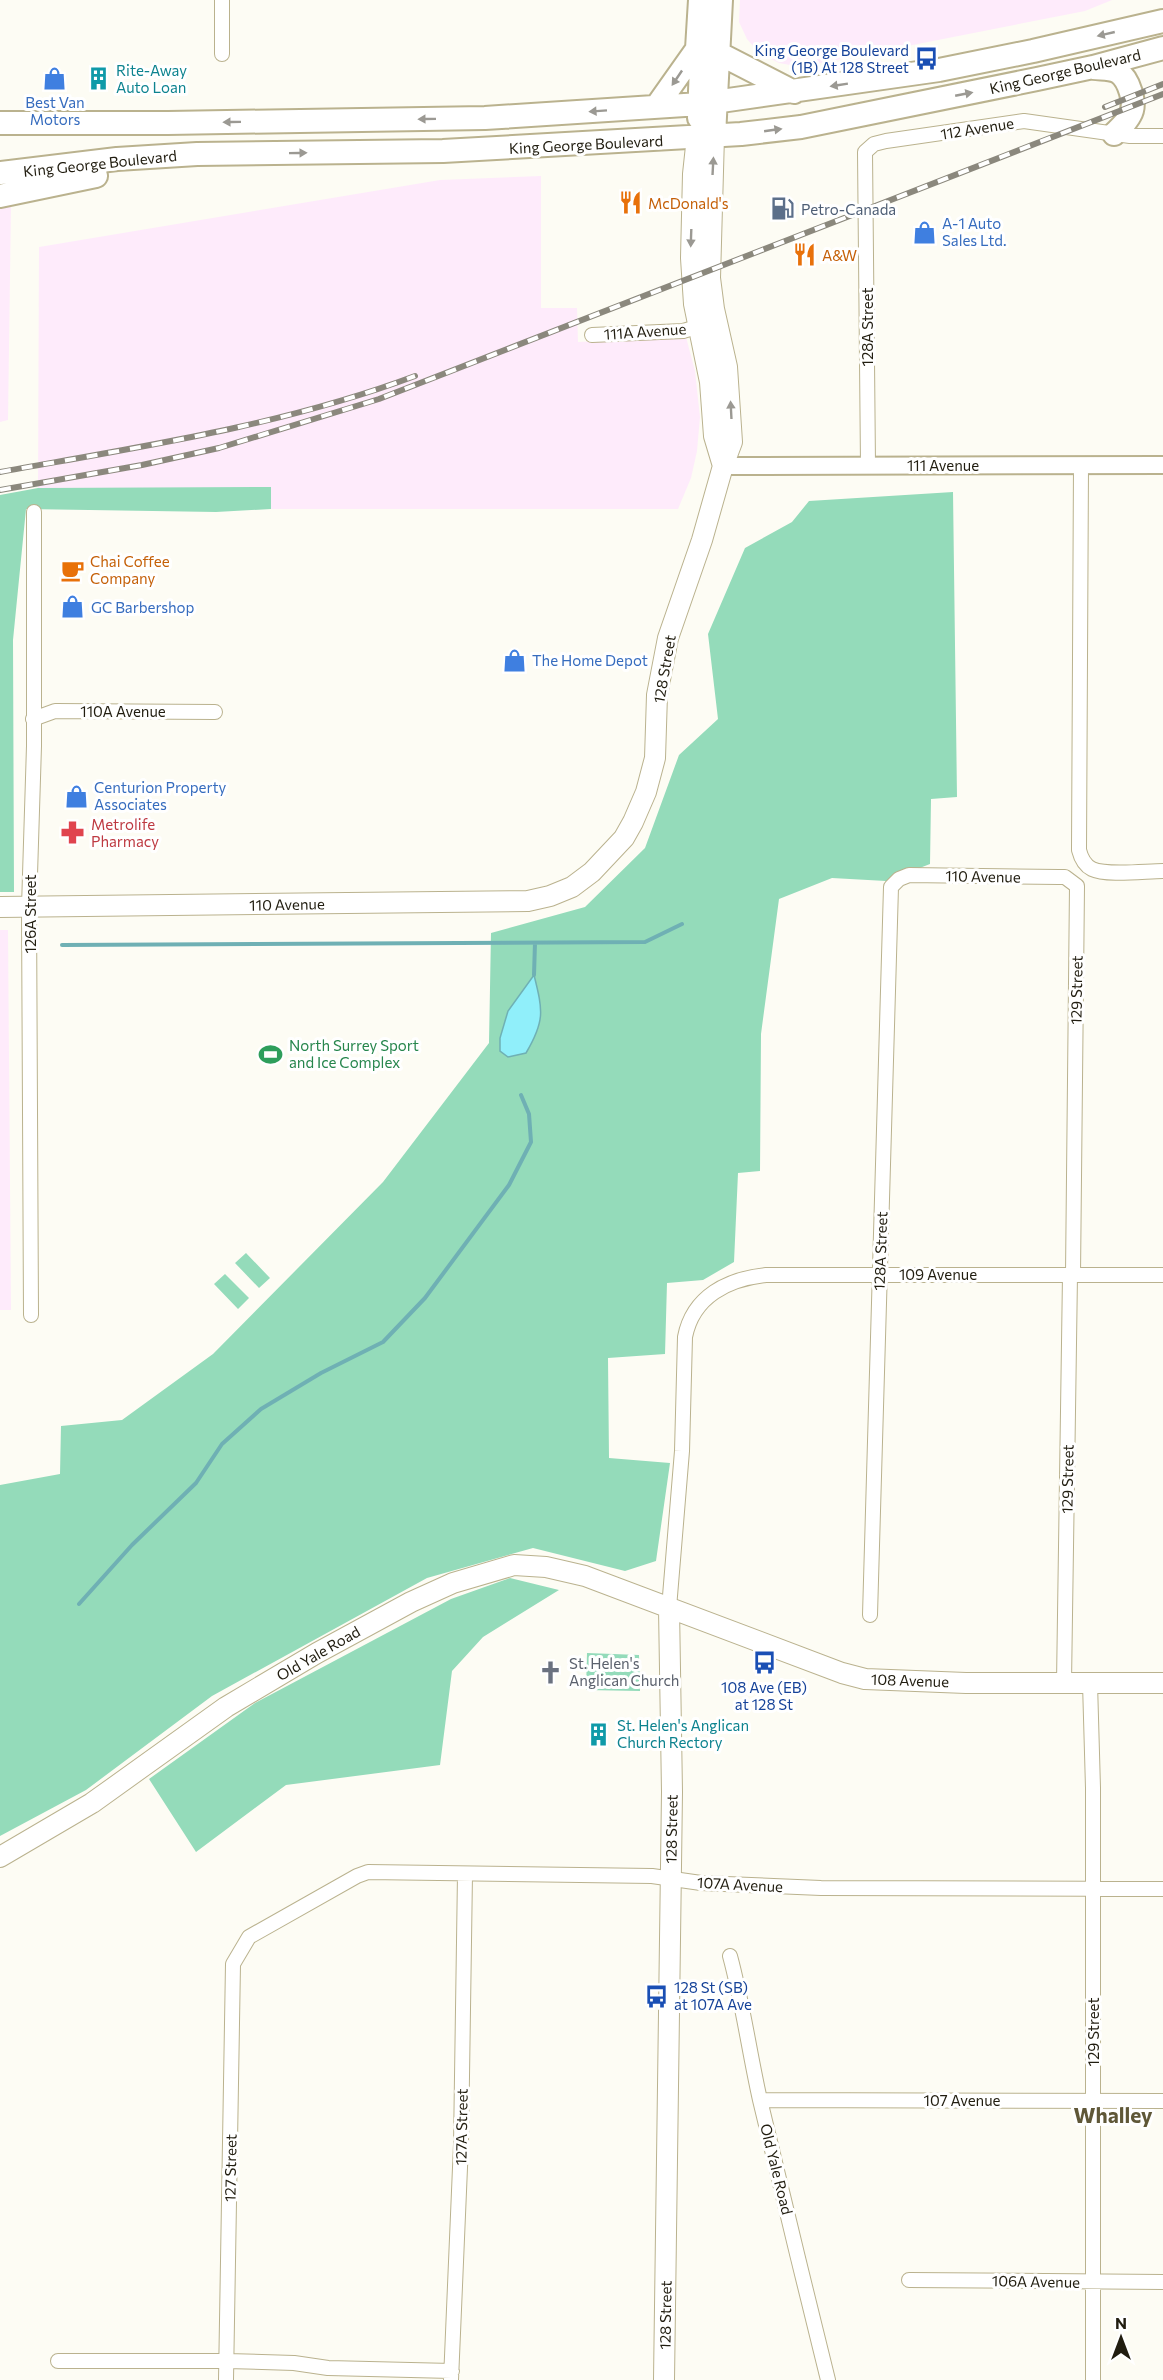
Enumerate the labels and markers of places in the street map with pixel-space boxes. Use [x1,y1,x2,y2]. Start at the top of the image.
place label: King George Boulevard (1B) At 128 Street [755,41,909,76]
bus stop icon: King George Boulevard (1B) At 128 Street [914,46,940,72]
place label: Rite-Away Auto Loan [116,61,187,96]
shop icon: Best Van Motors [42,65,68,91]
building icon: Rite-Away Auto Loan [85,66,111,92]
place label: Best Van Motors [25,93,85,128]
restaurant icon: McDonald's [617,190,643,216]
place label: McDonald's [648,194,729,212]
fuel station icon: Petro-Canada [770,196,796,222]
place label: Petro-Canada [801,200,896,218]
place label: A-1 Auto Sales Ltd. [942,214,1006,249]
shop icon: A-1 Auto Sales Ltd. [911,219,937,245]
restaurant icon: A&W [791,242,817,268]
place label: A&W [822,246,857,264]
place label: Chai Coffee Company [90,552,170,587]
cafe icon: Chai Coffee Company [59,557,85,583]
shop icon: GC Barbershop [60,594,86,620]
place label: GC Barbershop [91,598,195,616]
shop icon: The Home Depot [501,647,527,673]
place label: The Home Depot [532,651,648,669]
place label: Centurion Property Associates [94,778,227,813]
shop icon: Centurion Property Associates [63,783,89,809]
place label: Metrolife Pharmacy [91,815,159,850]
pharmacy icon: Metrolife Pharmacy [60,820,86,846]
place label: North Surrey Sport and Ice Complex [289,1036,419,1071]
sports icon: North Surrey Sport and Ice Complex [258,1041,284,1067]
bus stop icon: 108 Ave (EB) at 128 St [751,1650,777,1676]
place label: St. Helen's Anglican Church [569,1654,679,1689]
church icon: St. Helen's Anglican Church [538,1659,564,1685]
place label: 108 Ave (EB) at 128 St [721,1678,807,1713]
place label: St. Helen's Anglican Church Rectory [617,1716,749,1751]
building icon: St. Helen's Anglican Church Rectory [586,1721,612,1747]
place label: 128 St (SB) at 107A Ave [674,1978,752,2013]
bus stop icon: 128 St (SB) at 107A Ave [643,1983,669,2009]

